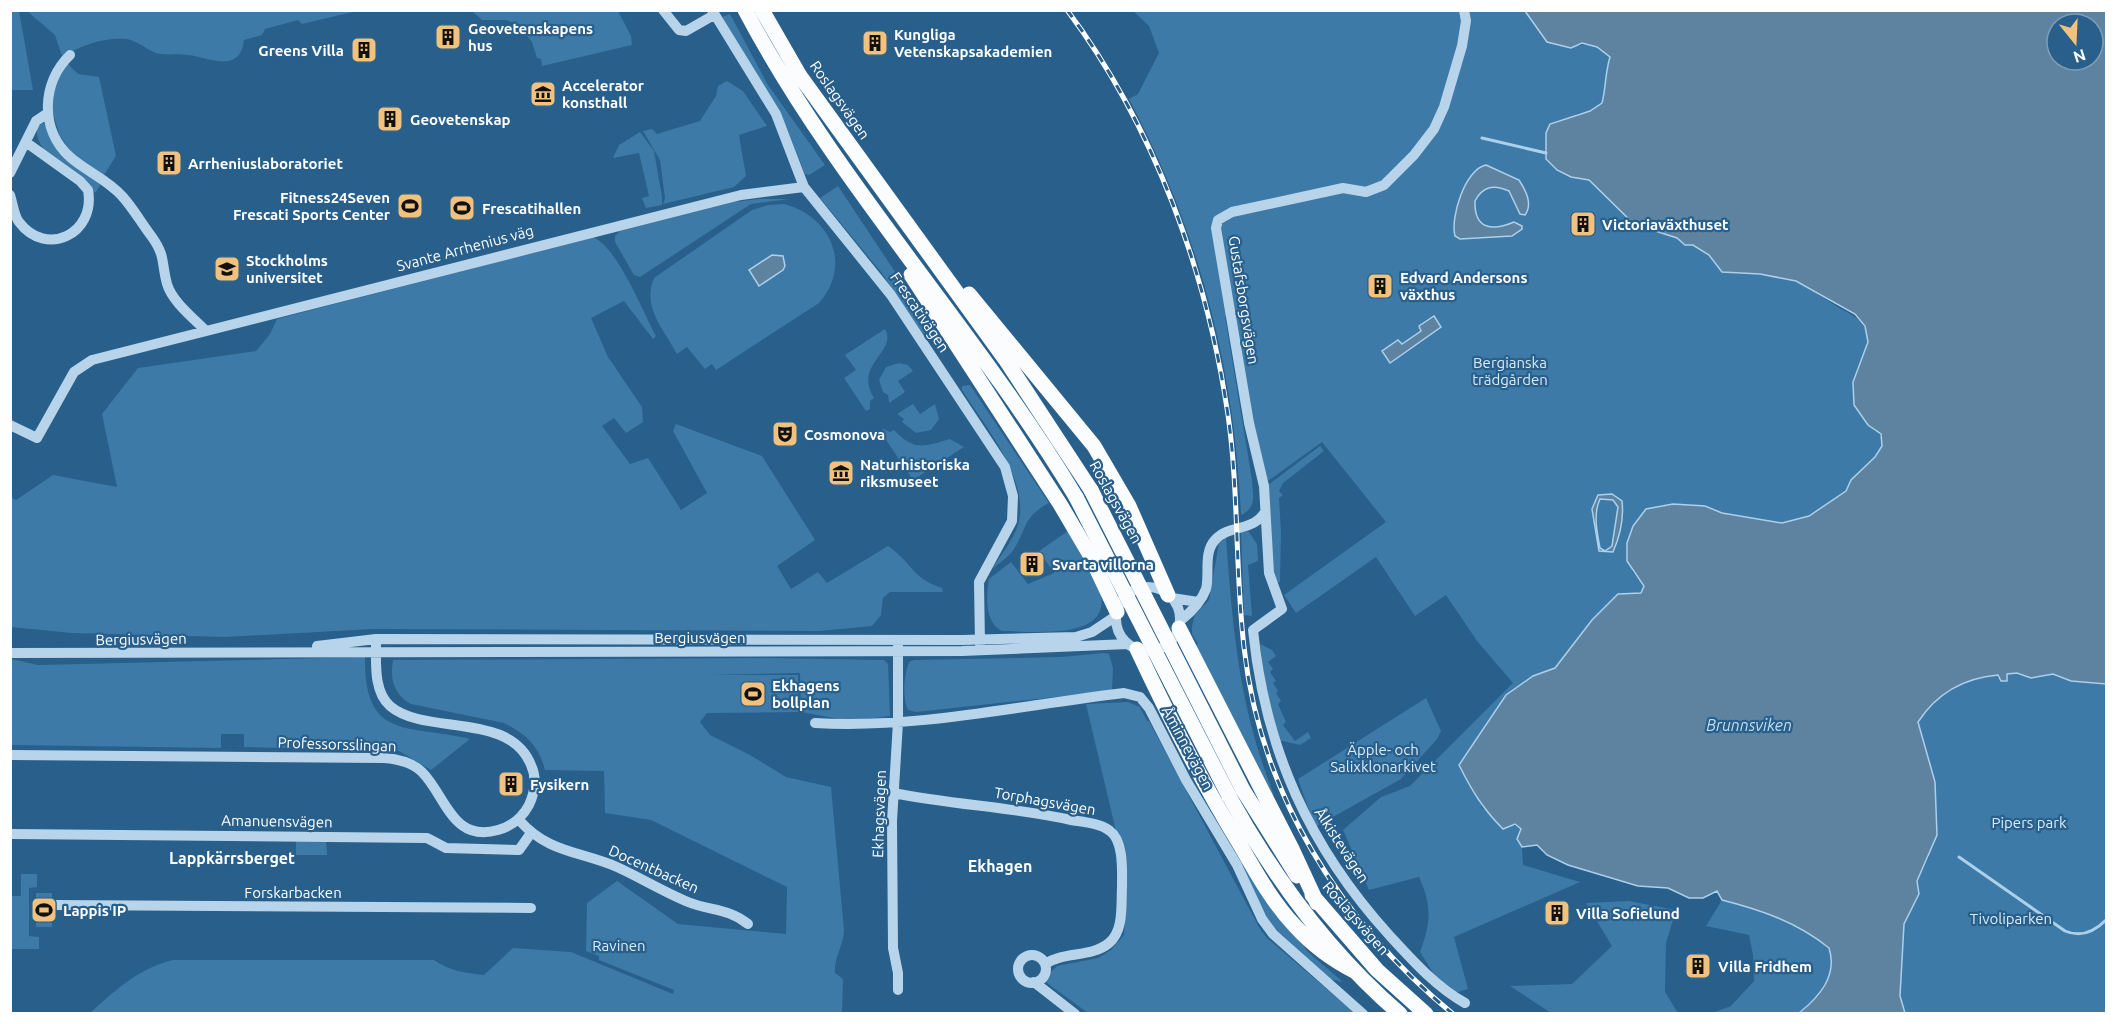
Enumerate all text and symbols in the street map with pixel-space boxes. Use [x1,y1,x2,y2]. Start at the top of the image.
north arrow [2045,12,2105,72]
place label: Geovetenskapens hus [468,20,593,54]
building icon: Geovetenskapens hus [433,22,463,52]
place label: Kungliga Vetenskapsakademien [894,26,1052,60]
building icon: Kungliga Vetenskapsakademien [860,28,890,58]
building icon: Greens Villa [349,35,379,65]
place label: Greens Villa [258,42,344,59]
text: N [2071,46,2088,67]
street label: Roslagsvägen [807,57,873,143]
place label: Accelerator konsthall [562,77,645,111]
museum icon: Accelerator konsthall [528,79,558,109]
building icon: Geovetenskap [375,104,405,134]
place label: Geovetenskap [410,111,511,128]
building icon: Arrheniuslaboratoriet [154,148,184,178]
place label: Arrheniuslaboratoriet [188,155,343,172]
place label: Fitness24Seven Frescati Sports Center [233,189,391,223]
sports icon: Fitness24Seven Frescati Sports Center [395,191,425,221]
sports icon: Frescatihallen [447,193,477,223]
place label: Frescatihallen [482,200,581,217]
building icon: Victoriaväxthuset [1568,209,1598,239]
place label: Victoriaväxthuset [1602,216,1729,233]
street label: Svante Arrhenius väg [395,222,535,274]
street label: Gustafsborgsvägen [1225,235,1263,365]
place label: Stockholms universitet [246,252,328,286]
school or university icon: Stockholms universitet [212,254,242,284]
street label: Frescativägen [887,269,953,355]
place label: Edvard Andersons växthus [1400,269,1527,303]
building icon: Edvard Andersons växthus [1365,271,1395,301]
park label: Bergianska trädgården [1472,354,1548,388]
theatre icon: Cosmonova [770,419,800,449]
place label: Cosmonova [804,426,885,443]
place label: Naturhistoriska riksmuseet [860,456,970,490]
museum icon: Naturhistoriska riksmuseet [826,458,856,488]
street label: Roslagsvägen [1086,458,1146,546]
building icon: Svarta villorna [1017,549,1047,579]
place label: Svarta villorna [1052,556,1154,573]
street label: Bergiusvägen [654,629,746,646]
street label: Bergiusvägen [95,630,187,648]
place label: Ekhagens bollplan [772,677,840,711]
sports icon: Ekhagens bollplan [738,679,768,709]
street label: Åminnevägen [1159,703,1217,793]
water label: Brunnsviken [1706,716,1792,734]
street label: Professorsslingan [277,733,397,755]
park label: Äpple- och Salixklonarkivet [1330,741,1436,775]
building icon: Fysikern [496,769,526,799]
street label: Ekhagsvägen [869,770,889,858]
place label: Fysikern [530,776,589,793]
street label: Torphagsvägen [993,784,1097,818]
street label: Ålkistevägen [1311,804,1373,886]
street label: Amanuensvägen [221,812,333,830]
park label: Pipers park [1991,814,2067,831]
street label: Docentbacken [606,842,702,896]
district label: Lappkärrsberget [169,849,295,867]
district label: Ekhagen [968,857,1032,875]
street label: Roslagsvägen [1319,878,1393,958]
street label: Forskarbacken [244,884,342,901]
sports icon: Lappis IP [29,895,59,925]
building icon: Villa Sofielund [1542,898,1572,928]
place label: Lappis IP [63,902,126,919]
place label: Villa Sofielund [1576,905,1680,922]
park label: Tivoliparken [1970,910,2052,927]
park label: Ravinen [592,937,646,954]
building icon: Villa Fridhem [1683,951,1713,981]
place label: Villa Fridhem [1718,958,1812,975]

